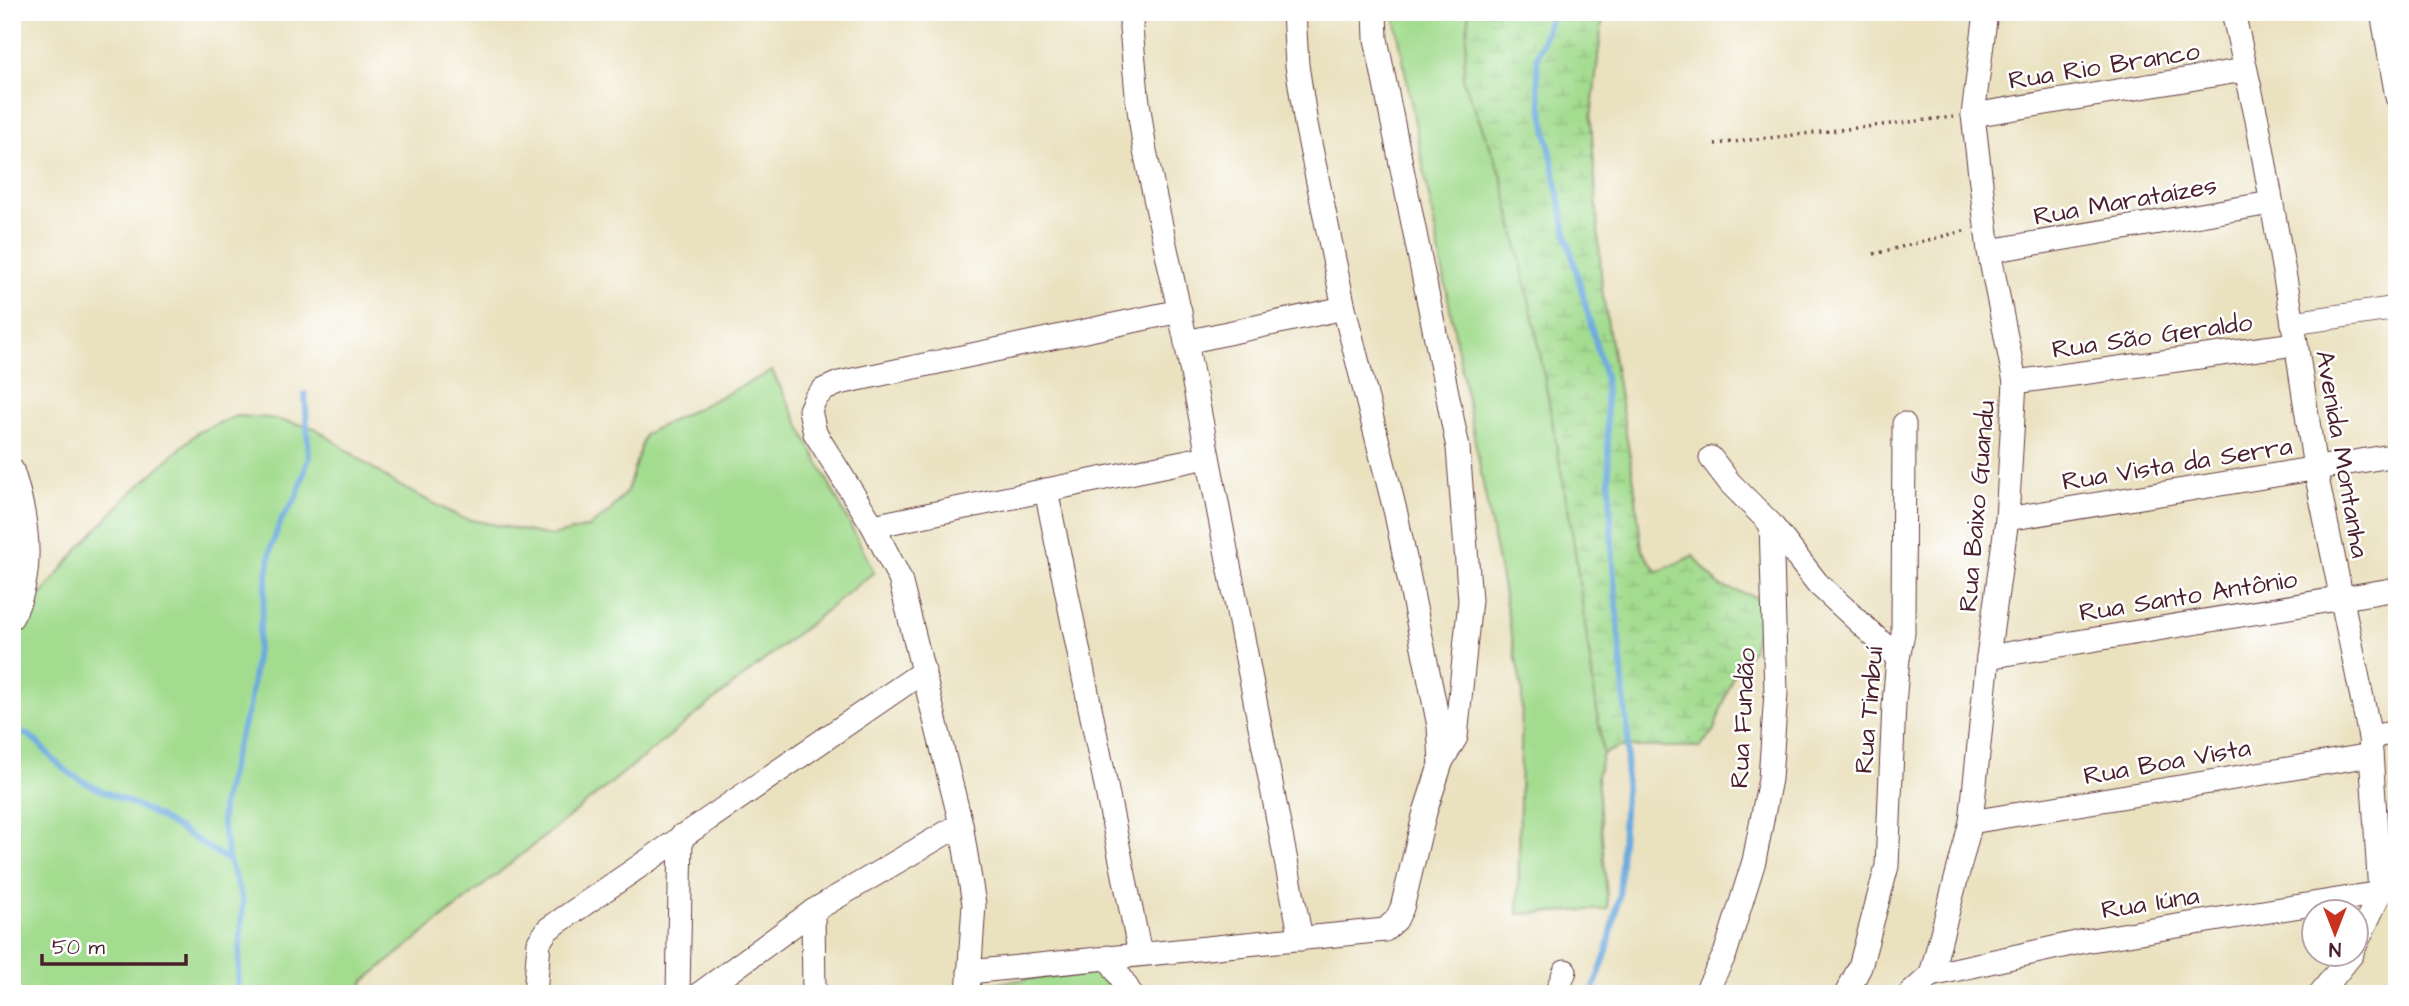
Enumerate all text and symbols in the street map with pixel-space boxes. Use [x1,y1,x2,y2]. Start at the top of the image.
street label: Rua Rio Branco [2006,33,2203,99]
street label: Rua Marataízes [2031,167,2220,235]
street label: Rua São Geraldo [2050,304,2255,368]
street label: Avenida Montanha [2306,348,2378,561]
street label: Rua Baixo Guandu [1950,399,2004,613]
street label: Rua Vista da Serra [2060,428,2295,500]
street label: Rua Santo Antônio [2077,561,2300,631]
street label: Rua Timbuí [1846,645,1892,775]
street label: Rua Fundão [1721,646,1765,789]
street label: Rua Boa Vista [2081,730,2254,794]
street label: Rua Iúna [2099,877,2202,928]
north arrow [2300,898,2370,968]
scale bar [42,922,186,966]
text: 50 m [52,933,106,962]
text: N [2329,935,2341,962]

